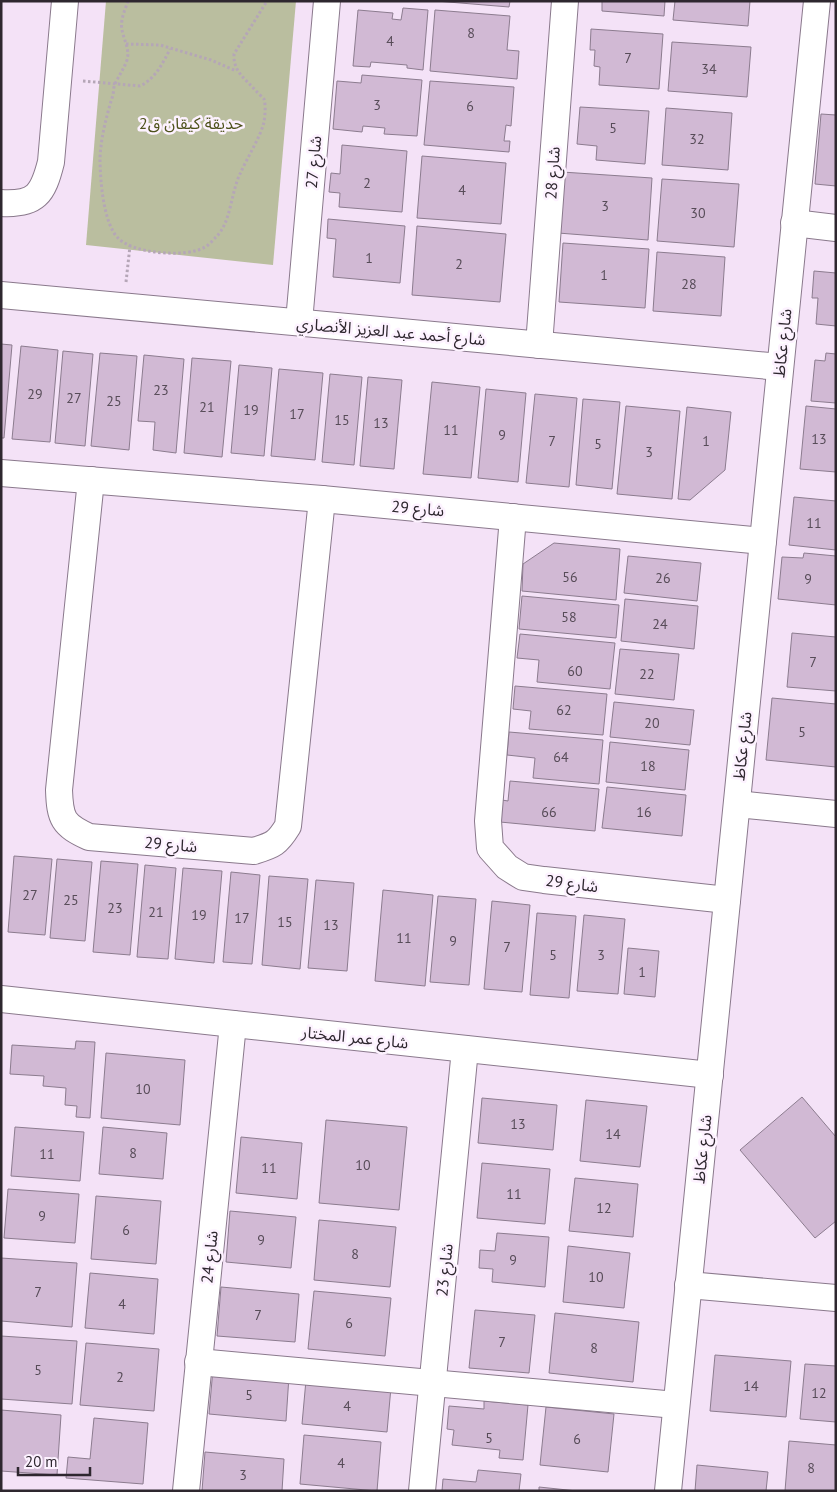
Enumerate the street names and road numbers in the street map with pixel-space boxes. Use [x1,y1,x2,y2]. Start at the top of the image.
street label: شارع 27 [301,135,328,189]
street label: شارع 28 [540,146,567,200]
street label: شارع عكاظ [768,308,799,379]
street label: شارع أحمد عبد العزيز الأنصاري [295,313,486,352]
street label: شارع 29 [391,496,445,523]
street label: شارع عكاظ [728,711,759,782]
street label: شارع 29 [144,832,198,859]
street label: شارع 29 [544,870,599,899]
street label: شارع عمر المختار [299,1021,409,1056]
street label: شارع عكاظ [688,1114,719,1185]
street label: شارع 24 [196,1230,225,1285]
street label: شارع 23 [431,1243,460,1298]

